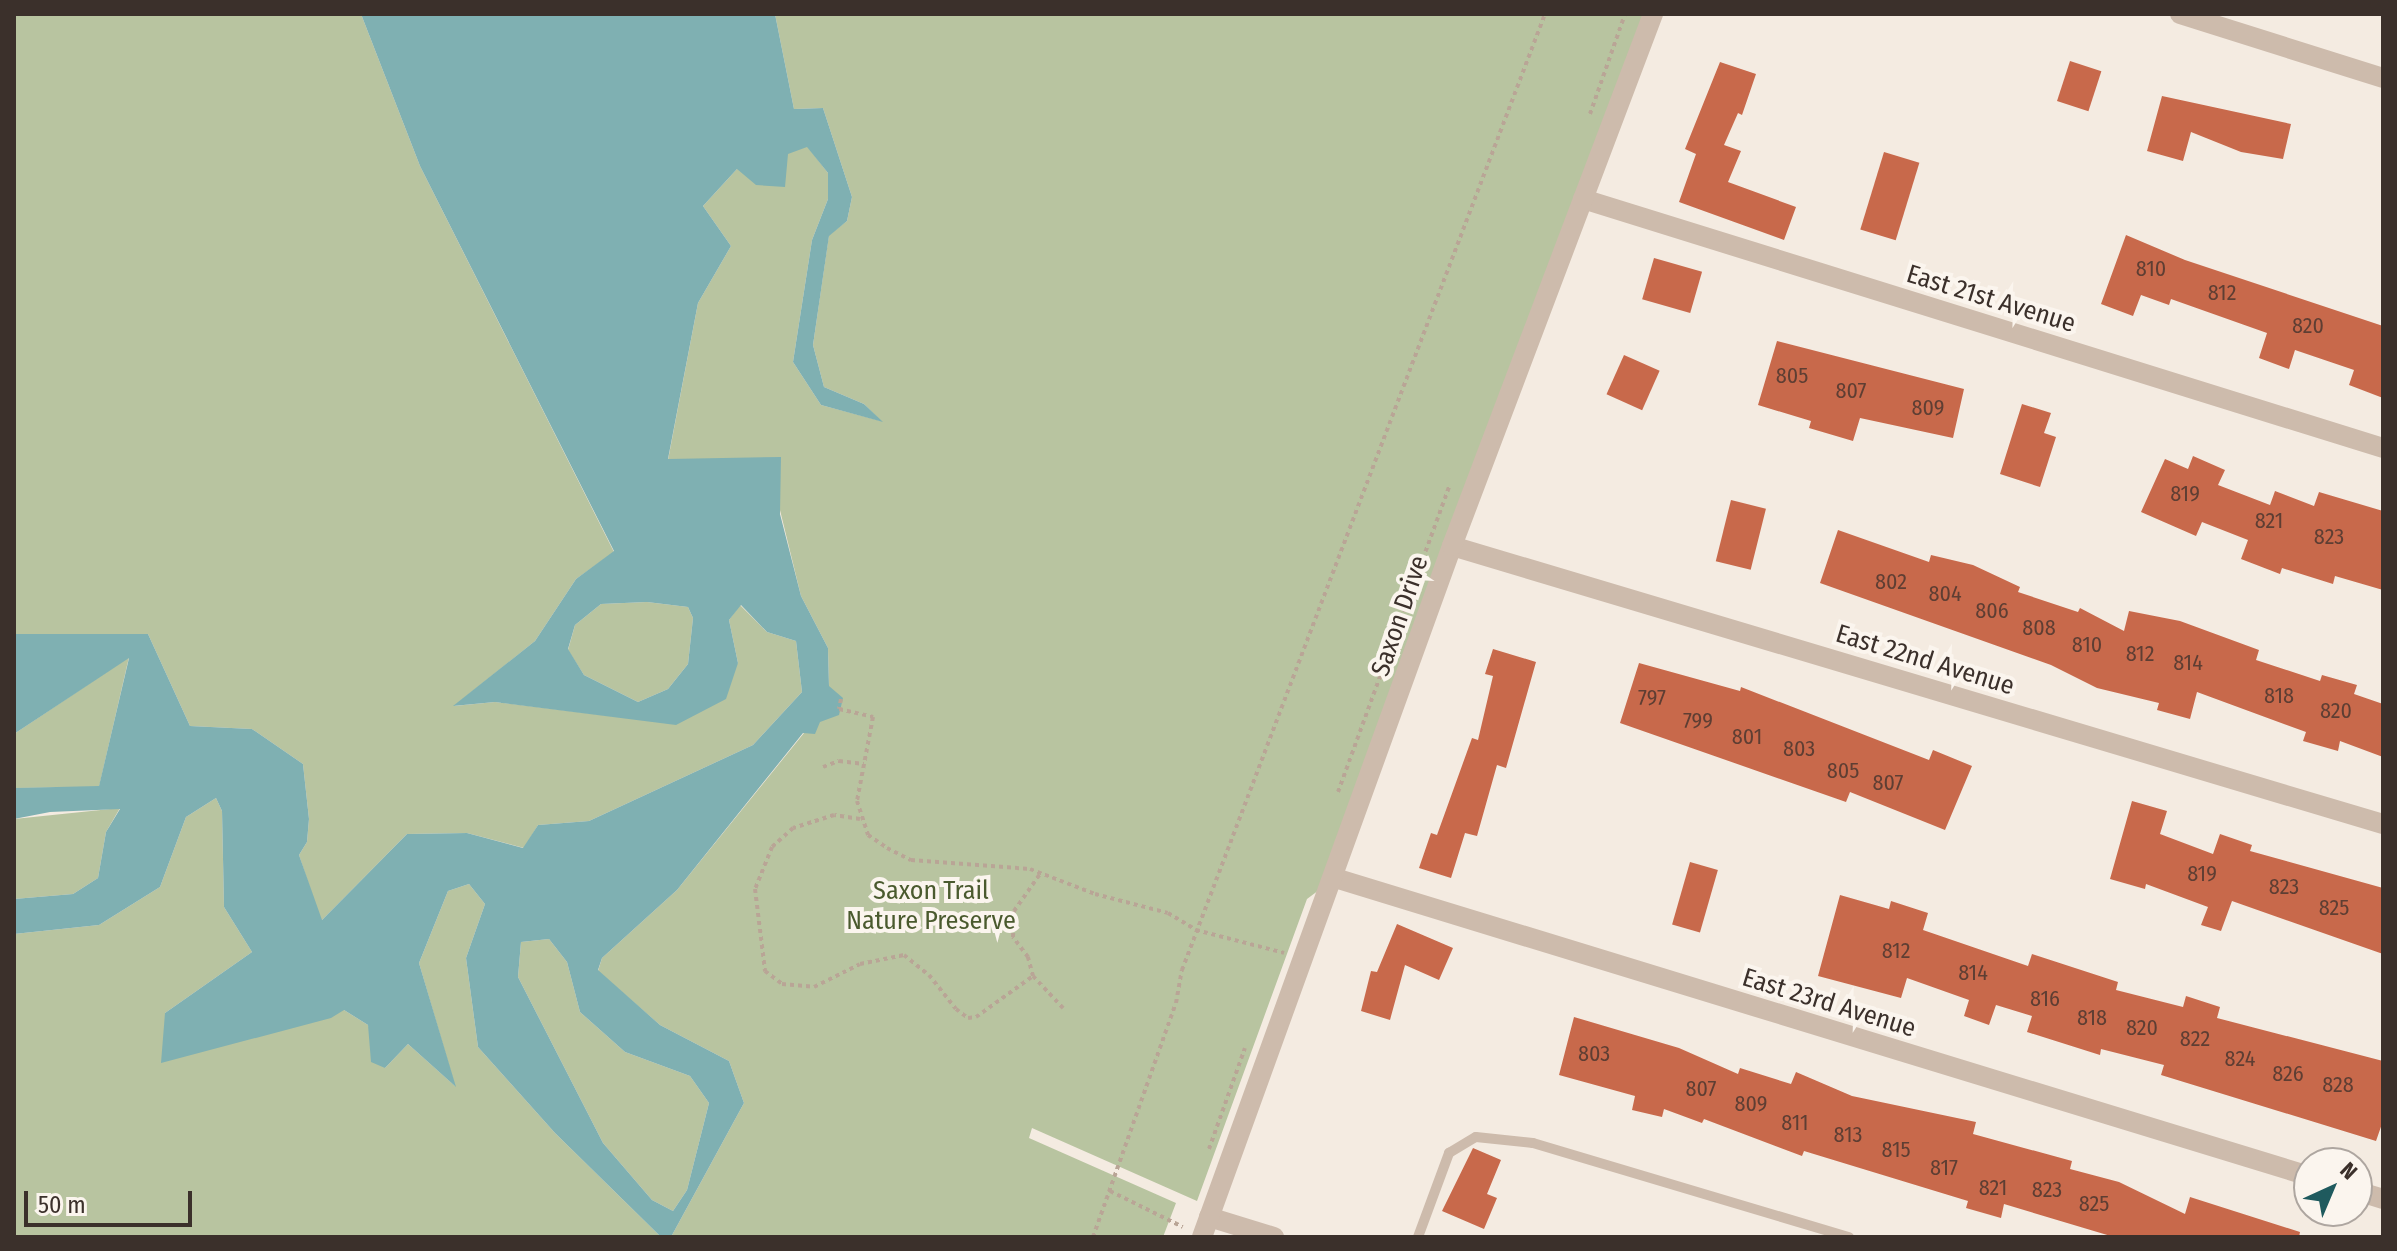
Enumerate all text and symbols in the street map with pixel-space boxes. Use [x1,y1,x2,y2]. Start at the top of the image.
house number: 810 [2136,256,2166,282]
street label: East 21st Avenue [1903,258,2079,340]
house number: 812 [2208,280,2236,306]
house number: 820 [2292,313,2324,339]
house number: 805 [1776,363,1808,389]
house number: 807 [1836,378,1866,404]
house number: 809 [1912,395,1944,421]
house number: 819 [2170,481,2200,507]
house number: 821 [2255,508,2283,534]
house number: 823 [2314,524,2344,550]
street label: Saxon Drive [1365,552,1435,680]
house number: 802 [1875,569,1907,595]
house number: 804 [1928,581,1962,607]
house number: 806 [1975,598,2009,624]
house number: 808 [2022,615,2056,641]
street label: East 22nd Avenue [1832,618,2018,702]
house number: 810 [2072,632,2102,658]
house number: 812 [2126,641,2154,667]
house number: 814 [2173,650,2203,676]
house number: 818 [2264,683,2294,709]
house number: 797 [1638,685,1666,711]
house number: 820 [2320,698,2352,724]
house number: 799 [1683,708,1713,734]
house number: 801 [1732,724,1762,750]
house number: 803 [1783,736,1815,762]
house number: 805 [1827,758,1859,784]
house number: 807 [1873,770,1903,796]
house number: 819 [2187,861,2217,887]
house number: 823 [2269,874,2299,900]
park label: Saxon Trail Nature Preserve [846,875,1016,936]
house number: 825 [2319,895,2349,921]
house number: 812 [1882,938,1910,964]
house number: 814 [1958,960,1988,986]
street label: East 23rd Avenue [1738,962,1920,1044]
house number: 816 [2030,986,2060,1012]
house number: 818 [2077,1005,2107,1031]
house number: 820 [2126,1015,2158,1041]
house number: 822 [2180,1026,2210,1052]
house number: 803 [1578,1041,1610,1067]
house number: 824 [2225,1046,2255,1072]
house number: 826 [2272,1061,2304,1087]
house number: 828 [2322,1072,2354,1098]
house number: 807 [1686,1076,1716,1102]
house number: 809 [1735,1091,1767,1117]
house number: 811 [1781,1110,1809,1136]
house number: 813 [1834,1122,1862,1148]
house number: 815 [1881,1137,1911,1163]
north arrow [2293,1147,2373,1227]
house number: 817 [1930,1155,1958,1181]
text: N [2335,1157,2363,1185]
scale bar [28,1175,196,1225]
house number: 821 [1979,1175,2007,1201]
house number: 823 [2032,1177,2062,1203]
text: 50 m [38,1191,86,1219]
house number: 825 [2079,1191,2109,1217]

